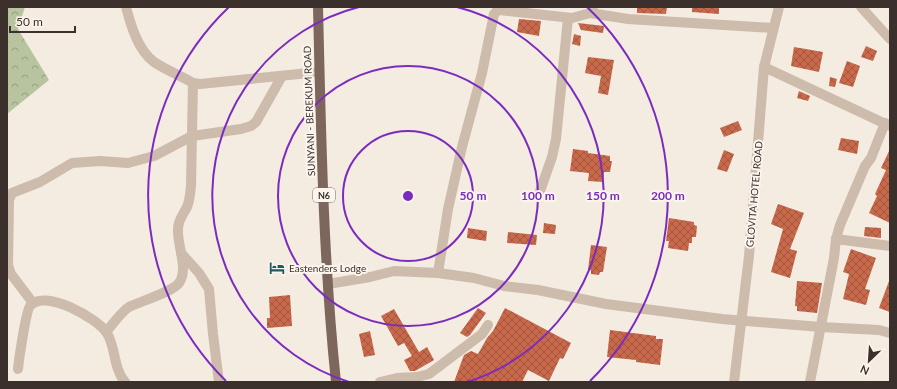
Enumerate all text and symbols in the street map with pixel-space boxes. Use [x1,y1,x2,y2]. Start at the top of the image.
scale bar [10,8,75,34]
text: 50 m [16,14,43,29]
street label: SUNYANI - BEREKUM ROAD [301,45,317,176]
street label: GLOVITA HOTEL ROAD [743,140,765,248]
road number: N6 [313,188,335,202]
text: 50 m [460,188,486,203]
text: 100 m [521,188,555,203]
text: 150 m [586,188,620,203]
text: 200 m [651,188,685,203]
centre of rings [401,189,415,203]
hotel icon: Eastenders Lodge [268,259,286,277]
place label: Eastenders Lodge [289,262,366,274]
north arrow [849,341,889,381]
text: N [858,363,871,378]

